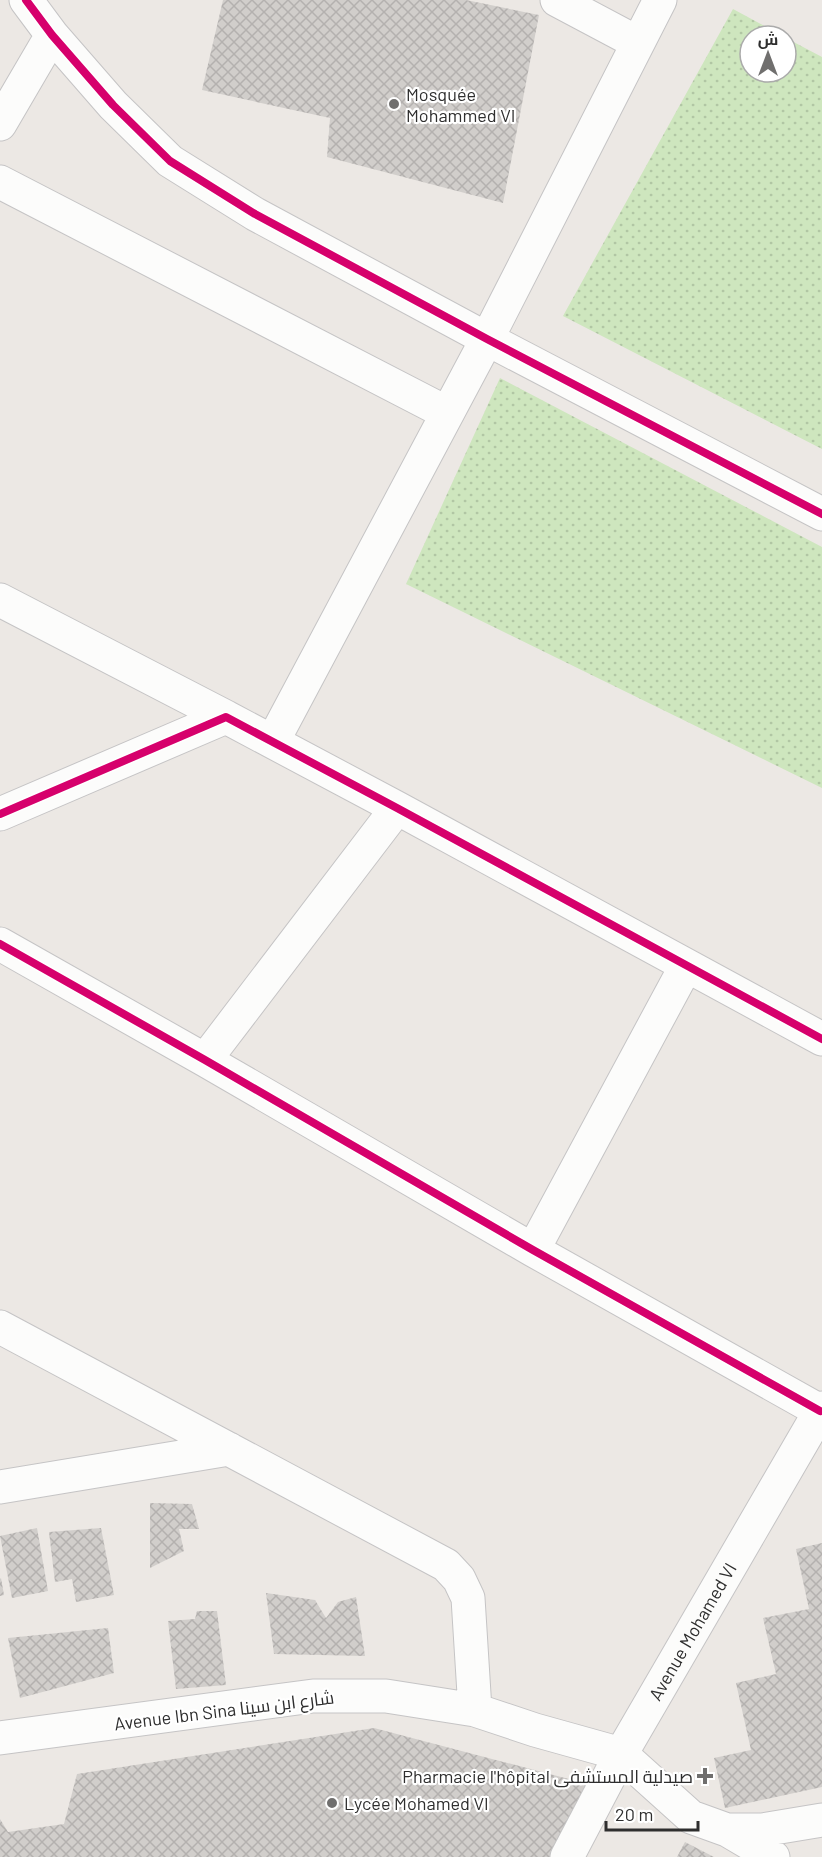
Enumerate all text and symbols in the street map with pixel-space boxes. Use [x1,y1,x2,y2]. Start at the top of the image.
north arrow [738,24,798,84]
text: ش [758,29,778,49]
place label: Mosquée Mohammed VI [406,83,516,126]
marker: Mosquée Mohammed VI [387,97,401,111]
street label: Avenue Mohamed VI [644,1559,741,1704]
street label: Avenue Ibn Sina شارع ابن سينا [113,1686,335,1736]
place label: Pharmacie l'hôpital صيدلية المستشفى [402,1765,693,1788]
marker: Pharmacie l'hôpital صيدلية المستشفى [698,1769,712,1783]
place label: Lycée Mohamed VI [344,1792,489,1814]
scale bar [606,1794,698,1832]
marker: Lycée Mohamed VI [325,1796,339,1810]
text: 20 m [615,1803,653,1825]

